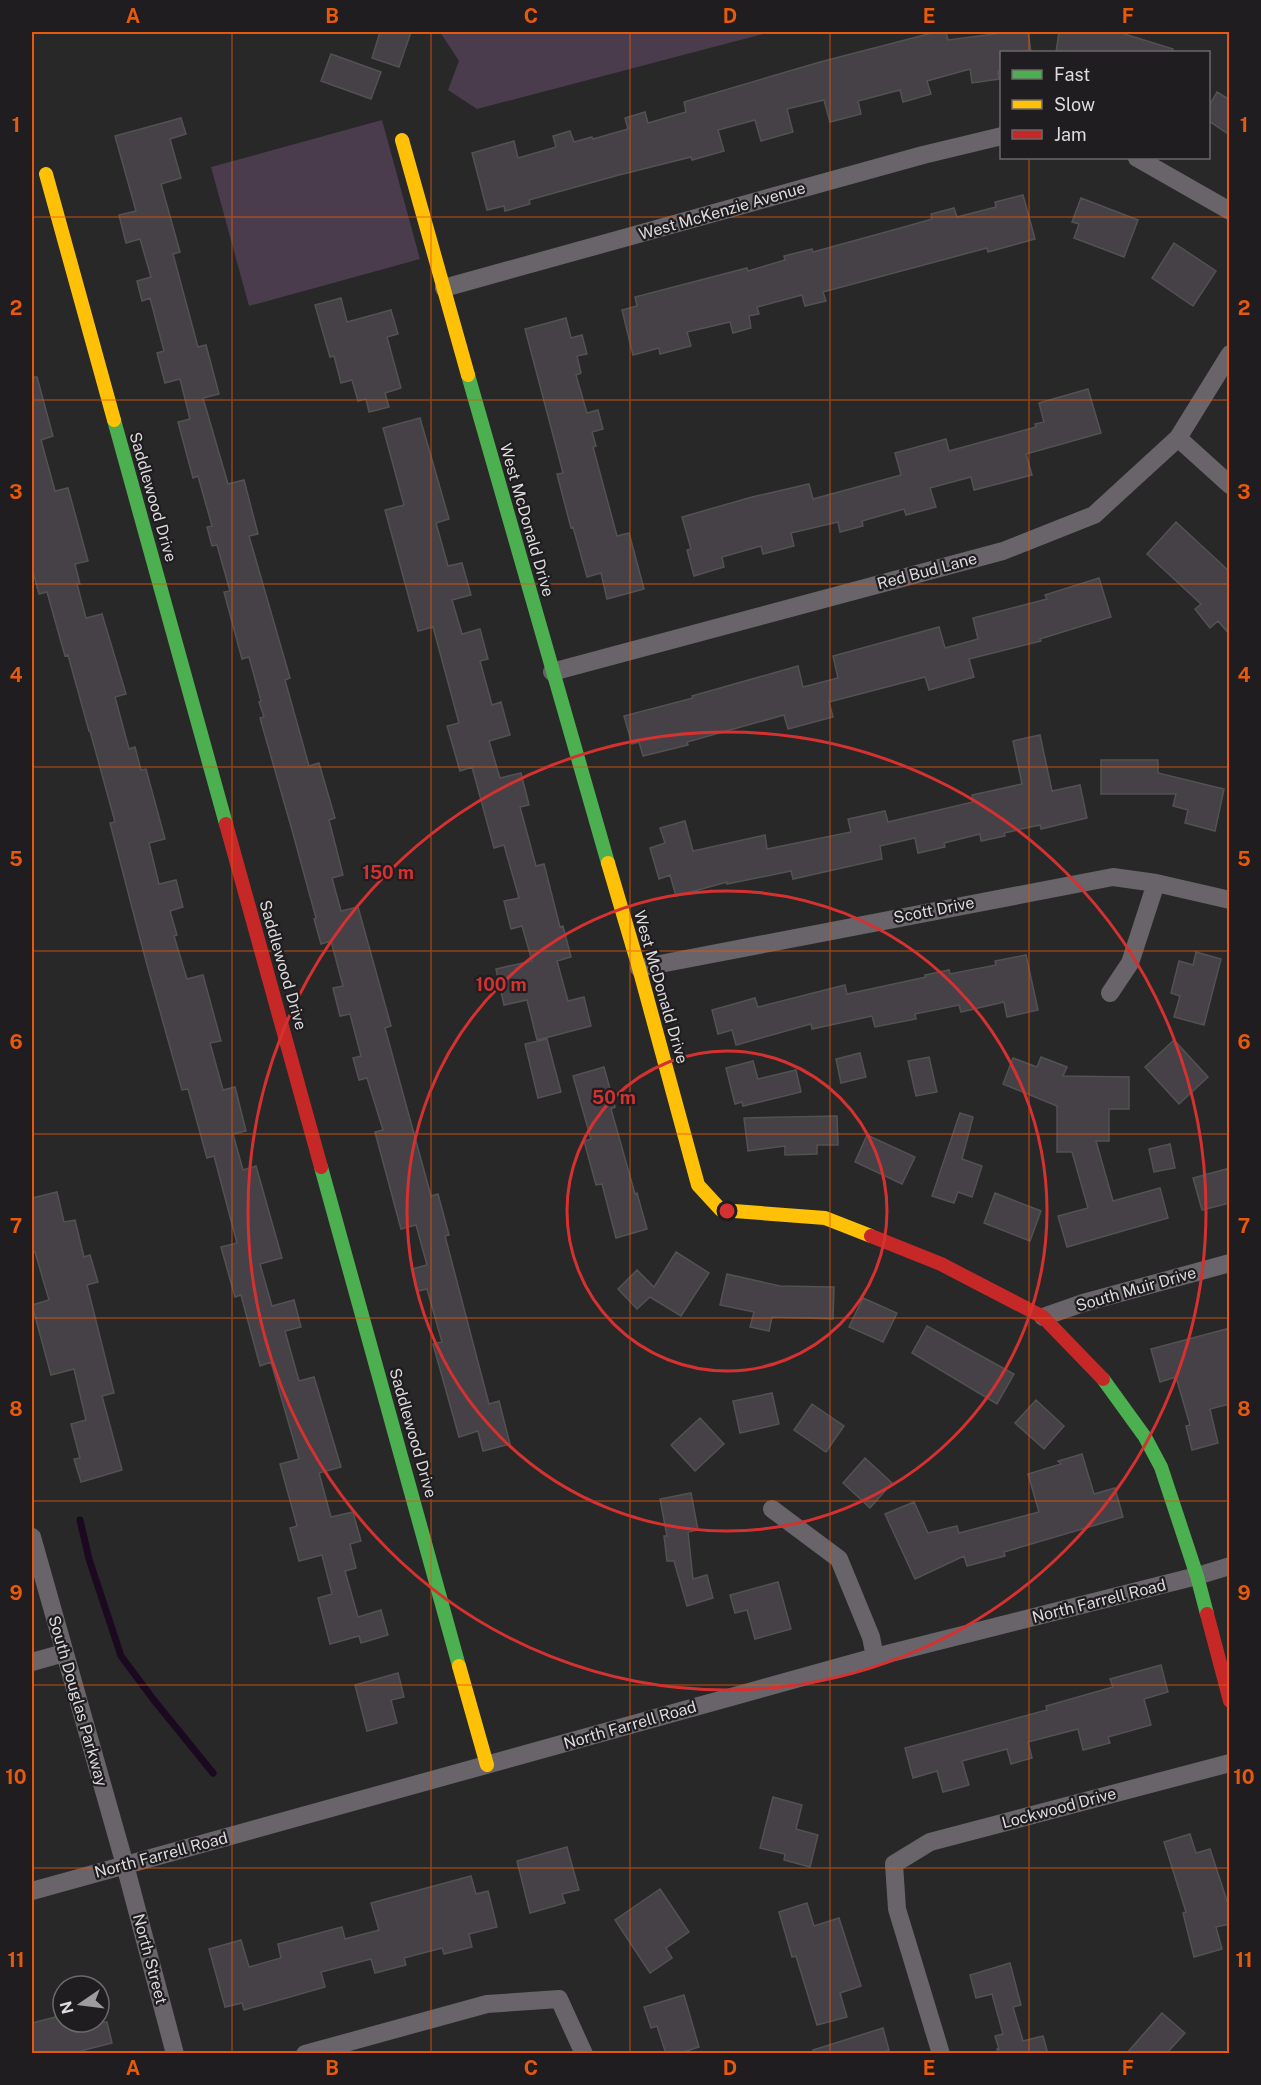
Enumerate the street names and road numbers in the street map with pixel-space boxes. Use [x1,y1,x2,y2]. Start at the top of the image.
street label: West McKenzie Avenue [637,178,807,244]
street label: Saddlewood Drive [125,430,181,564]
street label: West McDonald Drive [496,441,558,599]
street label: Red Bud Lane [875,549,979,593]
street label: Scott Drive [892,893,976,927]
street label: Saddlewood Drive [255,898,311,1032]
street label: West McDonald Drive [630,908,692,1066]
street label: South Muir Drive [1074,1263,1198,1315]
street label: Saddlewood Drive [385,1366,441,1500]
street label: North Farrell Road [1030,1575,1168,1627]
street label: South Douglas Parkway [44,1613,112,1789]
street label: North Farrell Road [561,1697,699,1753]
street label: Lockwood Drive [1000,1784,1118,1832]
street label: North Farrell Road [92,1828,230,1882]
street label: North Street [129,1912,171,2006]

